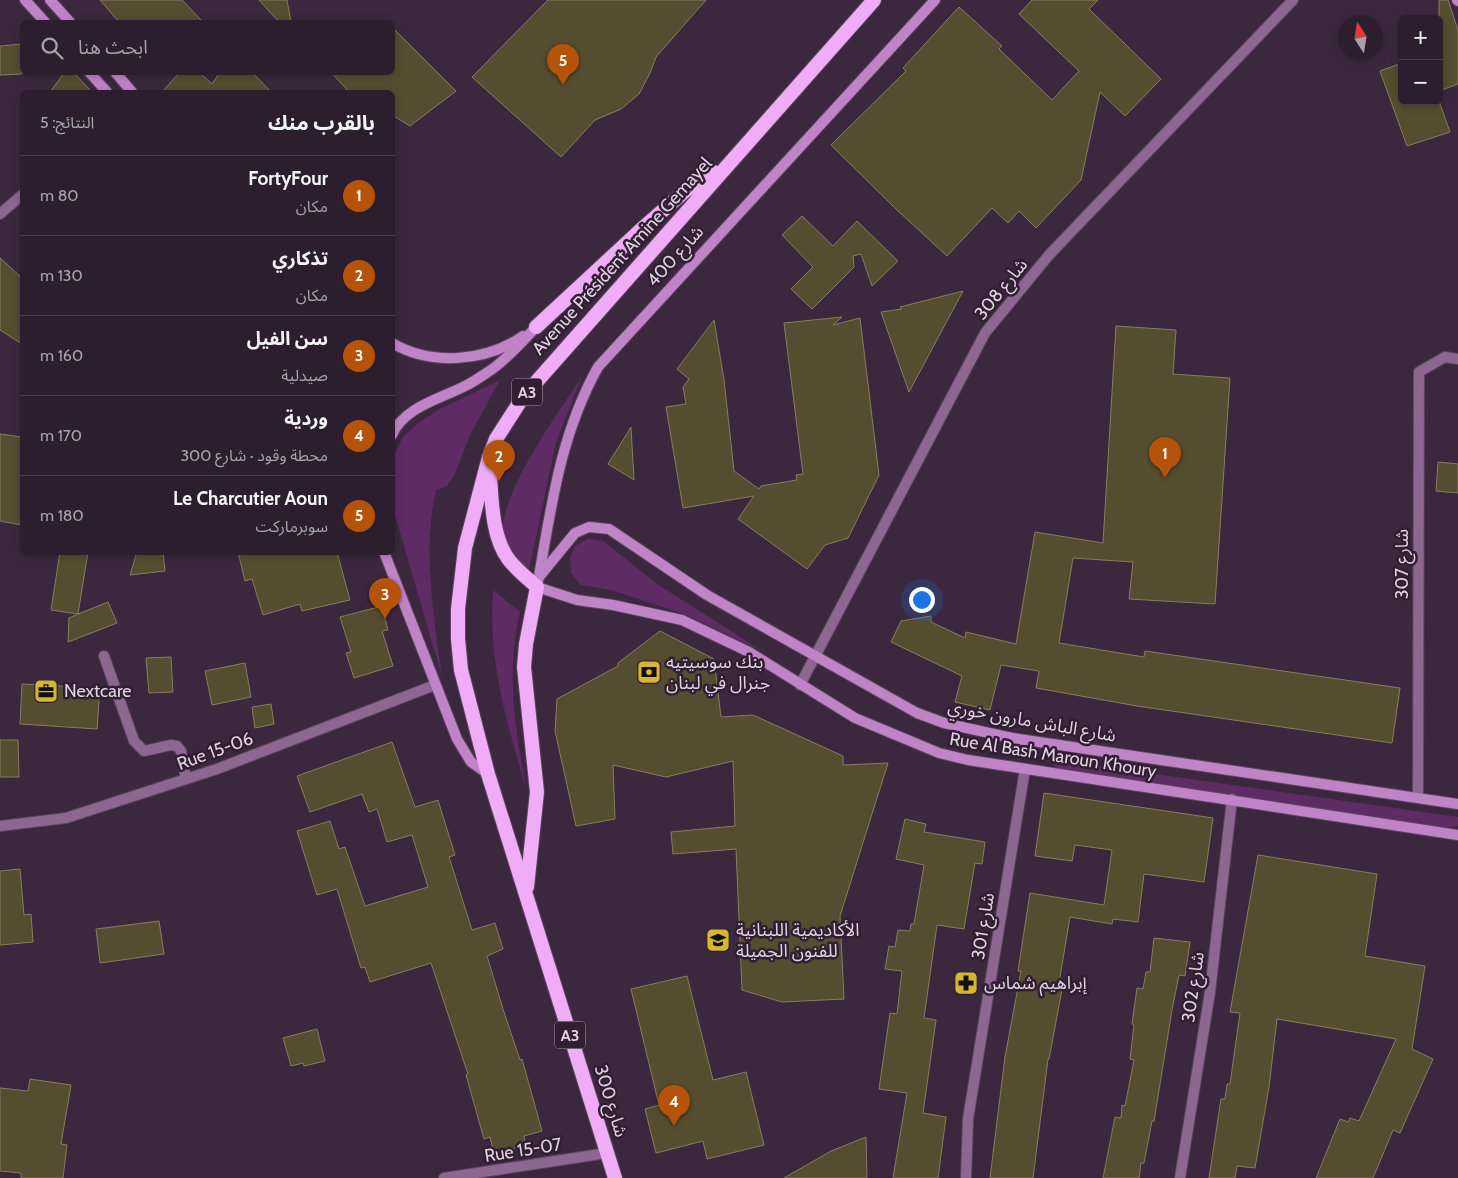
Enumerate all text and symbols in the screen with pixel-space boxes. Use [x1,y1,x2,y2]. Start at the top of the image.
north arrow [1338,15,1383,60]
map controls [1398,15,1443,105]
button: + [1398,15,1443,60]
search box [20,20,395,75]
icon: search [38,34,66,62]
text: ابحث هنا [78,36,148,59]
pin: 5 [547,44,579,85]
button: − [1398,60,1443,105]
text: بالقرب منك [268,110,375,135]
text: النتائج: 5 [40,113,94,132]
street label: Avenue Président Amine Gemayel [527,152,717,359]
text: FortyFour [248,167,328,190]
text: 80 m [40,186,79,205]
text: 1 [356,186,362,205]
text: مكان [296,197,328,216]
street label: شارع 400 [642,221,710,293]
text: تذكاري [272,247,328,270]
street label: شارع 308 [970,254,1035,326]
text: 130 m [40,266,83,285]
text: 2 [355,266,363,285]
text: مكان [296,286,328,305]
text: سن الفيل [247,327,328,350]
text: 160 m [40,346,83,365]
text: 3 [355,346,363,365]
text: صيدلية [281,366,328,385]
road number: A3 [512,378,542,406]
text: وردية [284,407,328,430]
text: 170 m [40,426,82,445]
text: 4 [354,426,364,445]
pin: 1 [1149,437,1181,478]
pin: 2 [483,440,515,481]
text: محطة وقود · شارع 300 [180,446,328,465]
text: Le Charcutier Aoun [173,487,328,510]
text: 180 m [40,506,84,525]
text: 5 [355,506,363,525]
text: سوبرماركت [256,517,328,536]
street label: شارع 307 [1391,529,1416,599]
pin: 3 [369,578,401,619]
your location [909,587,935,613]
place label: بنك سوسيتيه جنرال في لبنان [666,651,770,696]
bank icon: بنك سوسيتيه جنرال في لبنان [636,659,662,685]
office icon: Nextcare [33,678,59,704]
place label: Nextcare [64,680,132,702]
street label: شارع الباش مارون خوري [946,695,1118,750]
street label: Rue 15-06 [174,727,256,775]
street label: Rue Al Bash Maroun Khoury [948,728,1158,782]
street label: شارع 301 [967,891,1002,961]
place label: الأكاديمية اللبنانية للفنون الجميلة [736,919,860,962]
school or university icon: الأكاديمية اللبنانية للفنون الجميلة [705,927,731,953]
street label: شارع 302 [1177,950,1212,1024]
pharmacy icon: إبراهيم شماس [953,970,979,996]
place label: إبراهيم شماس [984,972,1087,996]
road number: A3 [555,1022,585,1048]
street label: شارع 300 [587,1062,632,1140]
pin: 4 [658,1085,690,1126]
street label: Rue 15-07 [483,1133,563,1167]

